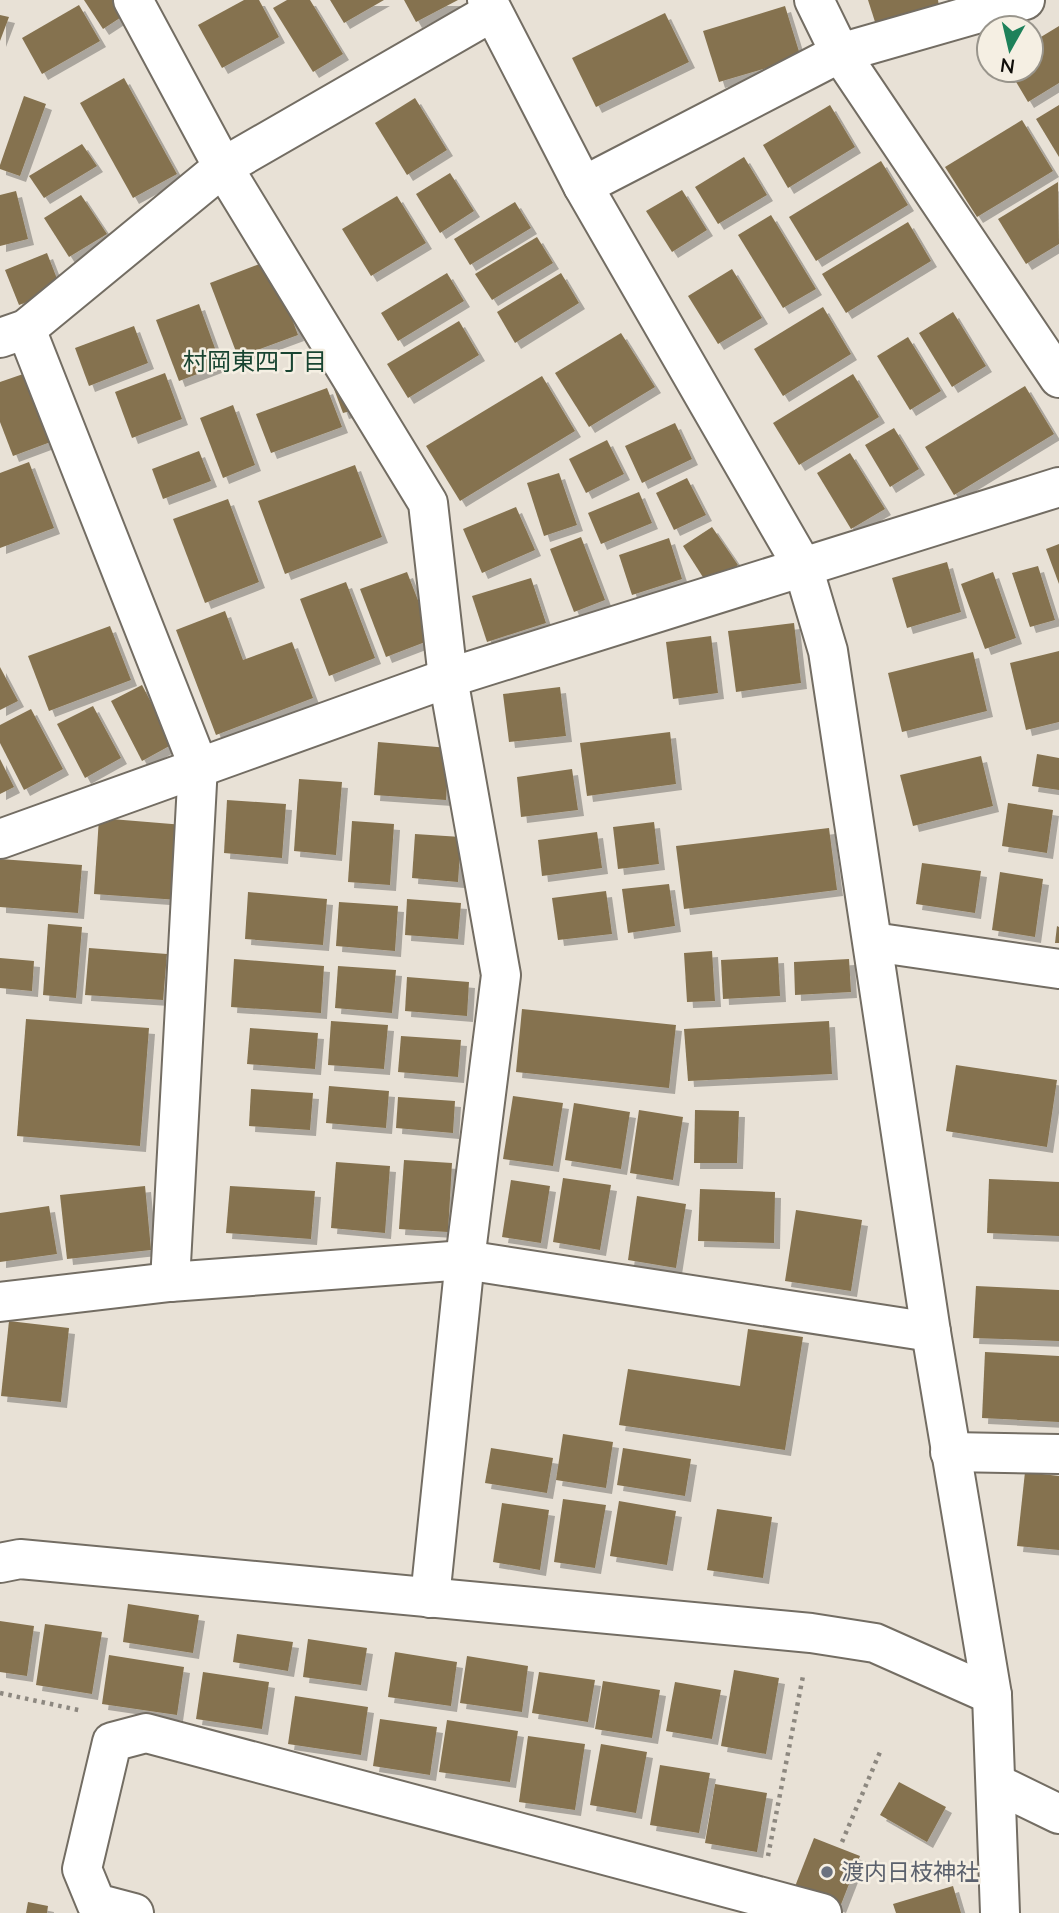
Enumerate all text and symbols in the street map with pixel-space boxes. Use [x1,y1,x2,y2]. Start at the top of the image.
north arrow [975,14,1045,84]
text: N [999,54,1016,79]
district label: 村岡東四丁目 [183,346,327,375]
place label: 渡内日枝神社 [841,1857,979,1885]
marker: 渡内日枝神社 [819,1864,835,1880]

